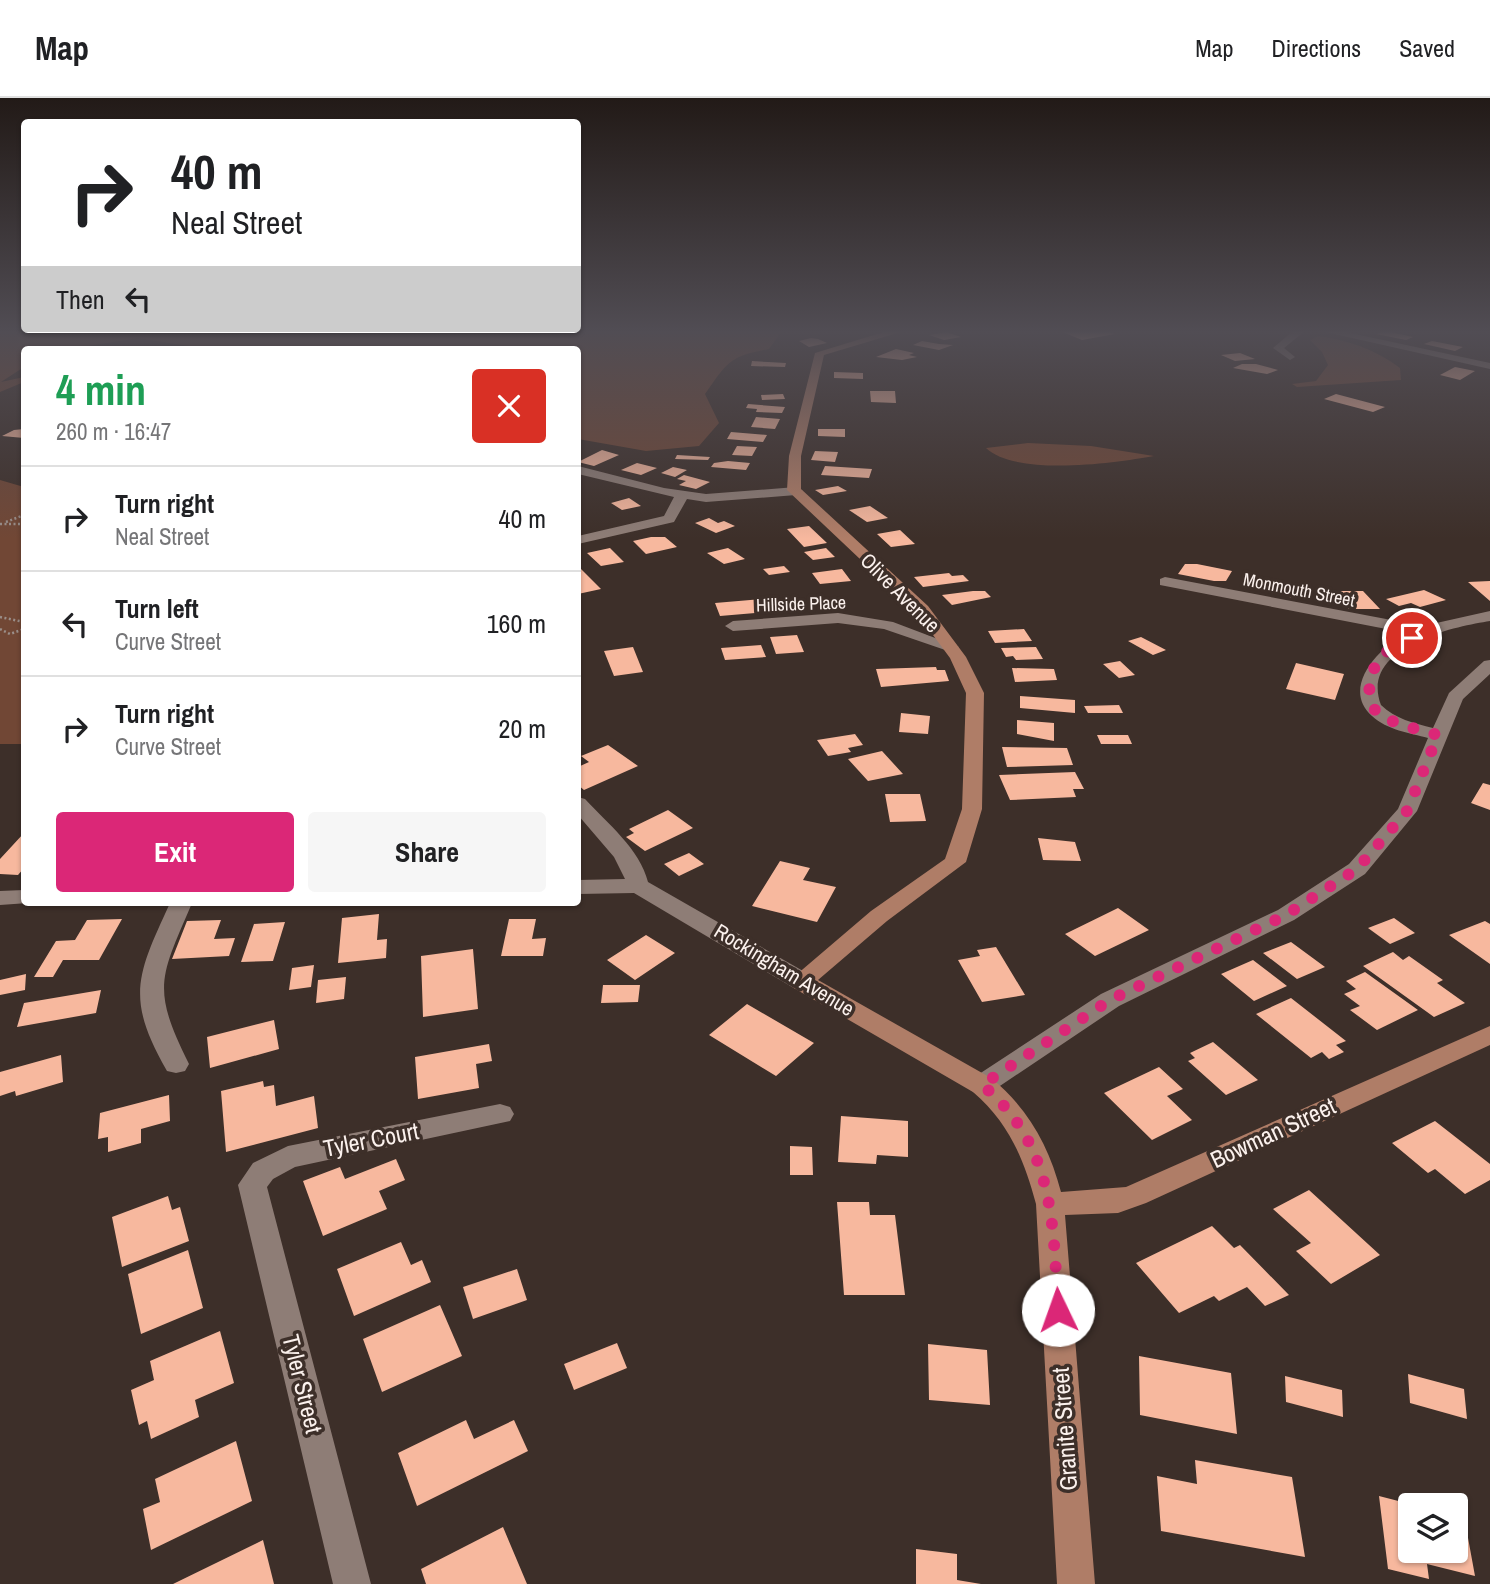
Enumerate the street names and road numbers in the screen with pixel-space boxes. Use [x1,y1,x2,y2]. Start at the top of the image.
street label: Olive Avenue [854,546,947,639]
street label: Monmouth Street [1241,566,1357,613]
street label: Hillside Place [755,589,847,618]
street label: Rockingham Avenue [709,916,860,1023]
street label: Bowman Street [1205,1089,1341,1175]
street label: Tyler Court [321,1114,422,1164]
street label: Tyler Street [275,1331,331,1437]
street label: Granite Street [1044,1366,1084,1492]

